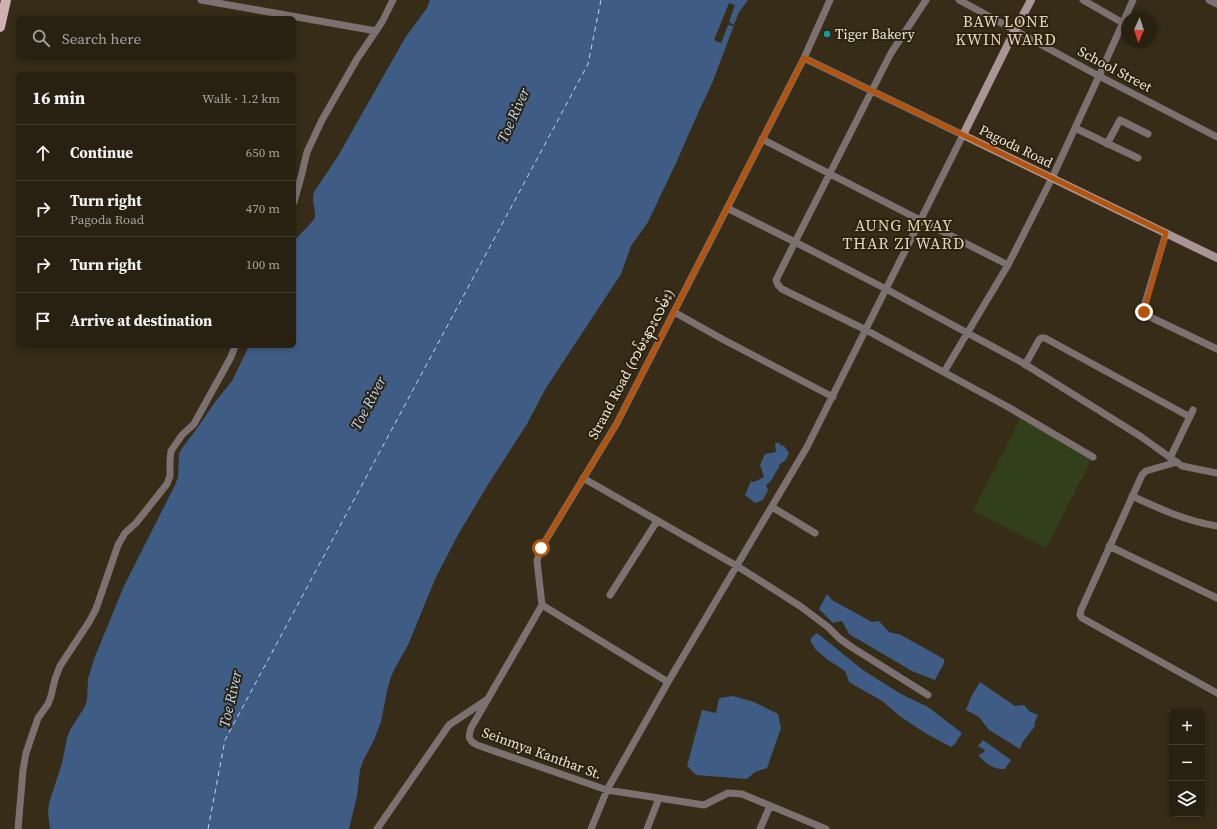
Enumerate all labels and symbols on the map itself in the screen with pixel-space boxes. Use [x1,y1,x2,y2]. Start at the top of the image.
district label: BAW LONE KWIN WARD [955,10,1057,50]
north arrow [1121,12,1157,48]
place label: Tiger Bakery [835,24,916,44]
marker: Tiger Bakery [822,29,832,39]
street label: School Street [1074,41,1156,97]
water label: Toe River [492,83,535,146]
street label: Pagoda Road [976,119,1056,173]
district label: AUNG MYAY THAR ZI WARD [843,214,965,254]
street label: Strand Road (ကမ်းနားလမ်း) [583,285,681,444]
route end [1135,303,1153,321]
water label: Toe River [345,372,391,434]
route start [532,539,550,557]
water label: Toe River [213,667,247,730]
street label: Seinmya Kanthar St. [479,722,605,784]

